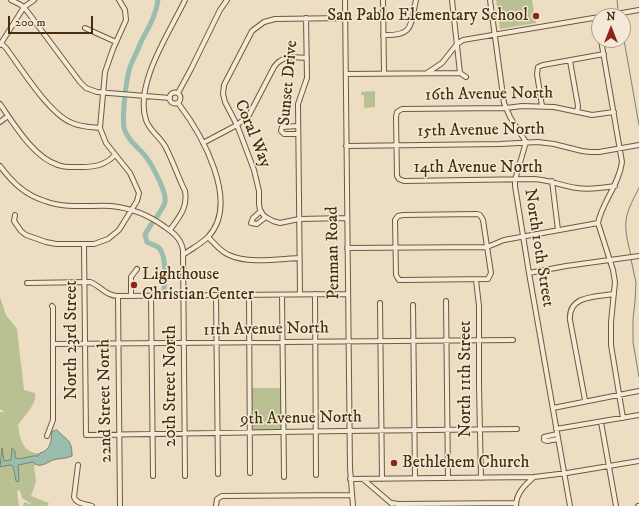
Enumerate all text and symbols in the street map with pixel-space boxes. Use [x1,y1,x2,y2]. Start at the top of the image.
place label: San Pablo Elementary School [327,6,528,26]
scale bar [10,8,95,34]
north arrow [591,8,631,48]
text: N [606,10,616,24]
marker: San Pablo Elementary School [531,11,541,21]
text: 200 m [15,15,45,30]
street label: Sunset Drive [275,39,303,127]
street label: 16th Avenue North [425,84,553,106]
street label: Coral Way [229,97,275,171]
street label: 15th Avenue North [417,120,545,142]
street label: 14th Avenue North [413,158,543,178]
street label: North 10th Street [519,187,557,309]
street label: Penman Road [323,206,345,300]
place label: Lighthouse Christian Center [142,265,254,305]
street label: North 23rd Street [62,280,82,400]
marker: Lighthouse Christian Center [129,280,139,290]
street label: 11th Avenue North [203,319,329,341]
street label: North 11th Street [456,321,476,437]
street label: 20th Street North [161,325,181,447]
street label: 22nd Street North [95,339,117,463]
street label: 9th Avenue North [240,408,362,430]
place label: Bethlehem Church [402,453,529,473]
marker: Bethlehem Church [389,458,399,468]

